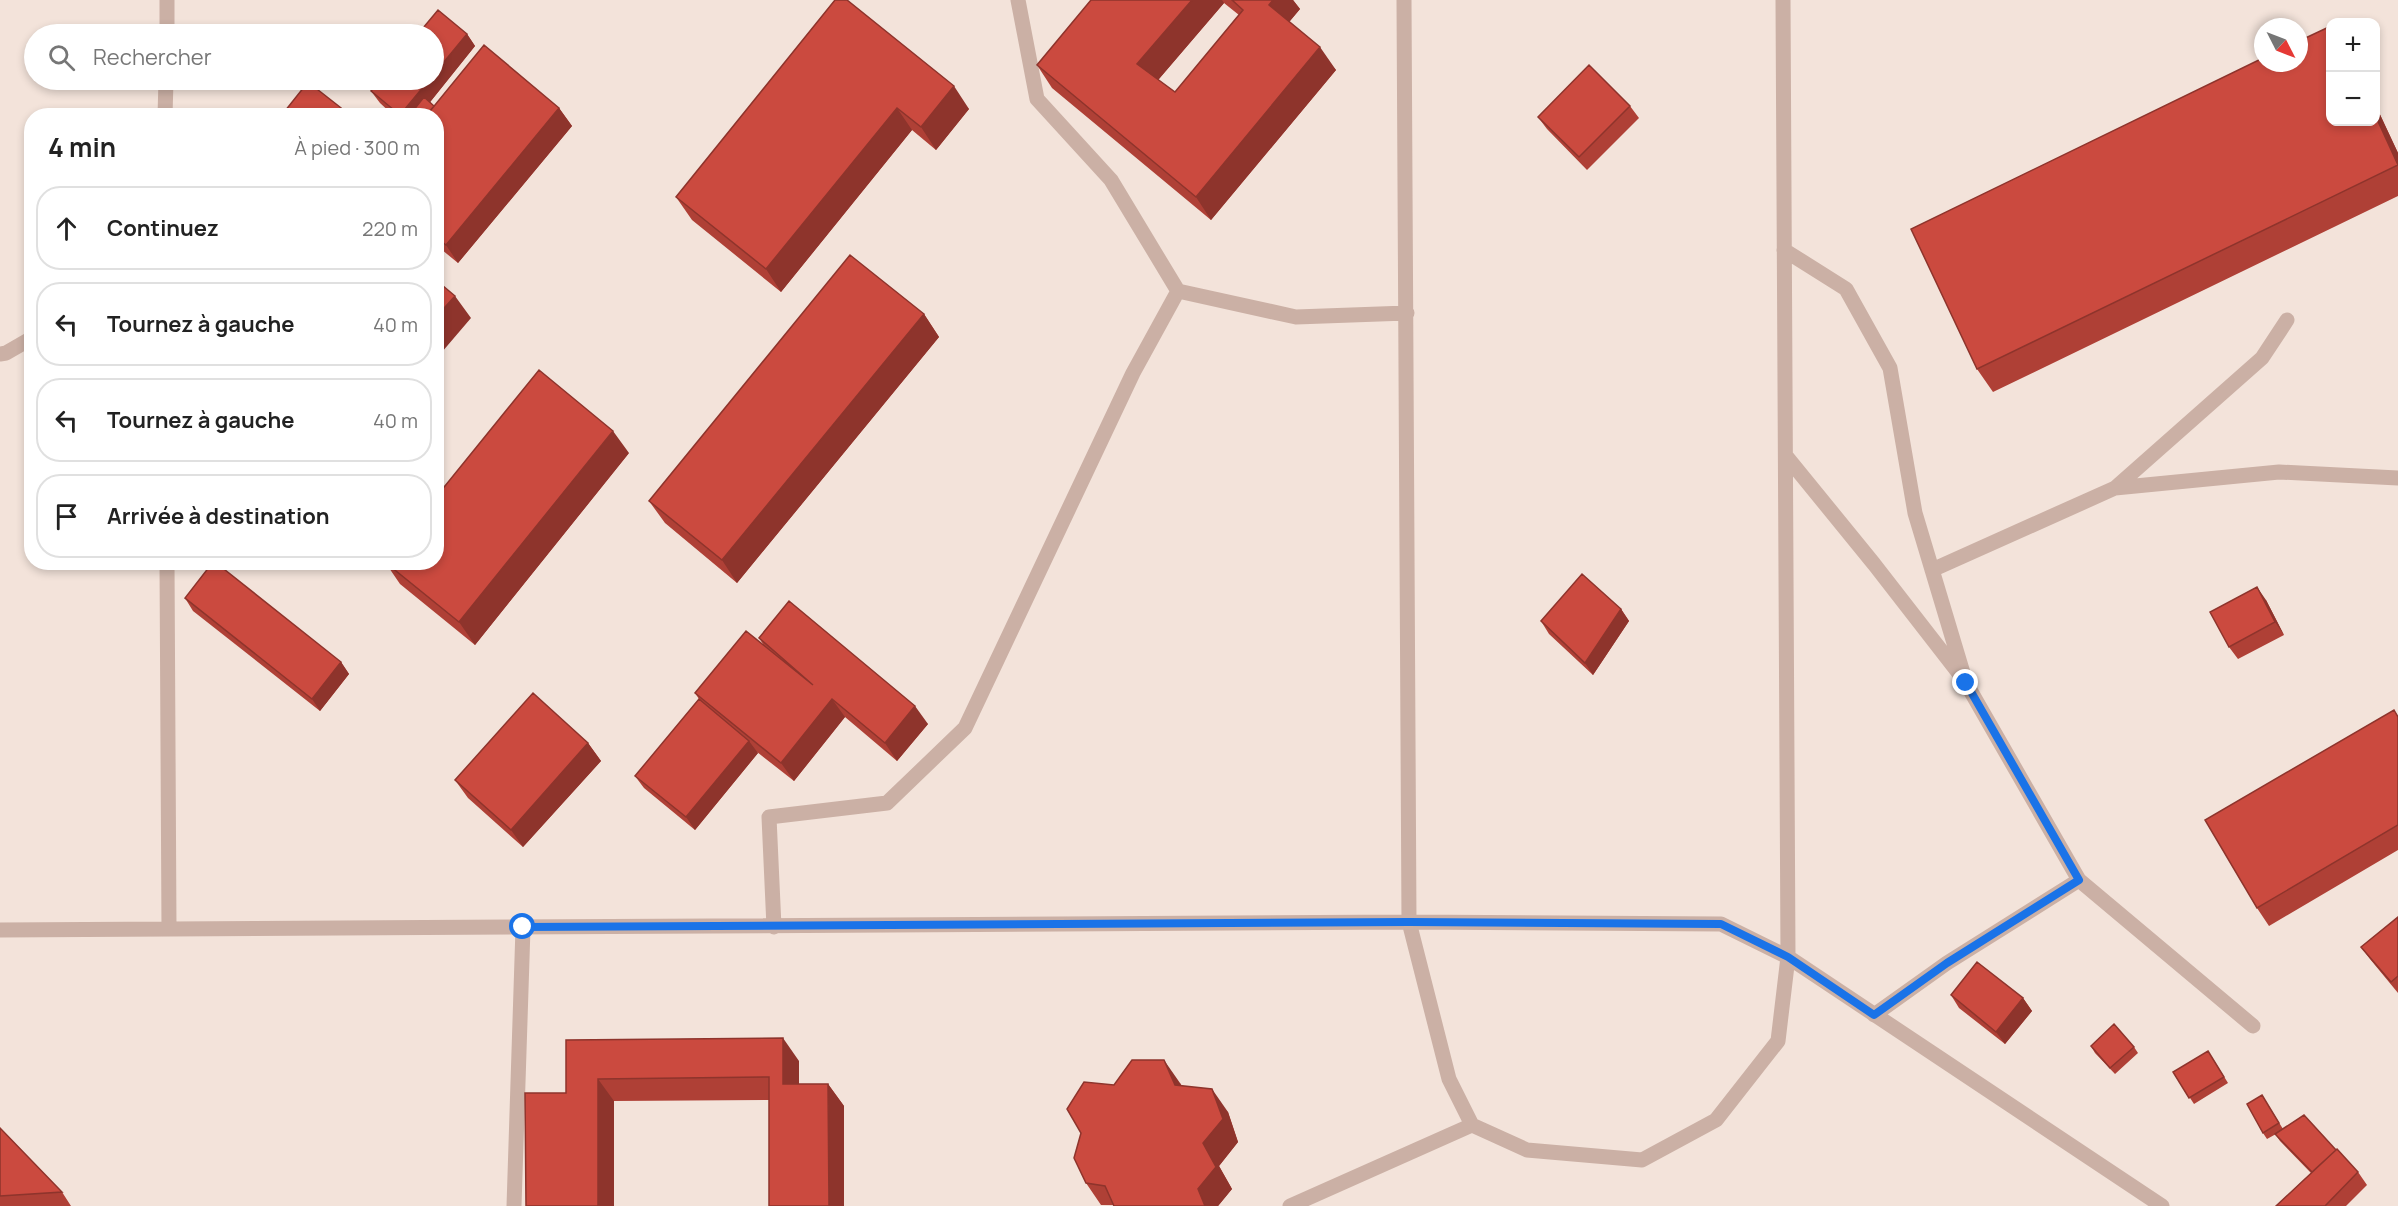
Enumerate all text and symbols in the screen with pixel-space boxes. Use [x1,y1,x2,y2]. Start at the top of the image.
north arrow [2254,18,2308,72]
map controls [2326,18,2380,126]
button: + [2326,18,2380,72]
search box [24,24,444,90]
icon: search [45,41,78,74]
text: Rechercher [93,42,212,72]
button: − [2326,72,2380,126]
text: 4 min [48,129,116,165]
text: À pied · 300 m [294,134,420,161]
icon: ahead [50,212,83,245]
text: Continuez [107,213,219,243]
text: 220 m [362,215,418,242]
icon: left [50,308,83,341]
text: Tournez à gauche [107,309,294,339]
text: 40 m [373,311,418,338]
icon: left [50,404,83,437]
text: Tournez à gauche [107,405,294,435]
text: 40 m [373,407,418,434]
icon: arrive [50,500,83,533]
text: Arrivée à destination [107,501,330,531]
route end [1952,669,1978,695]
route start [509,913,535,939]

